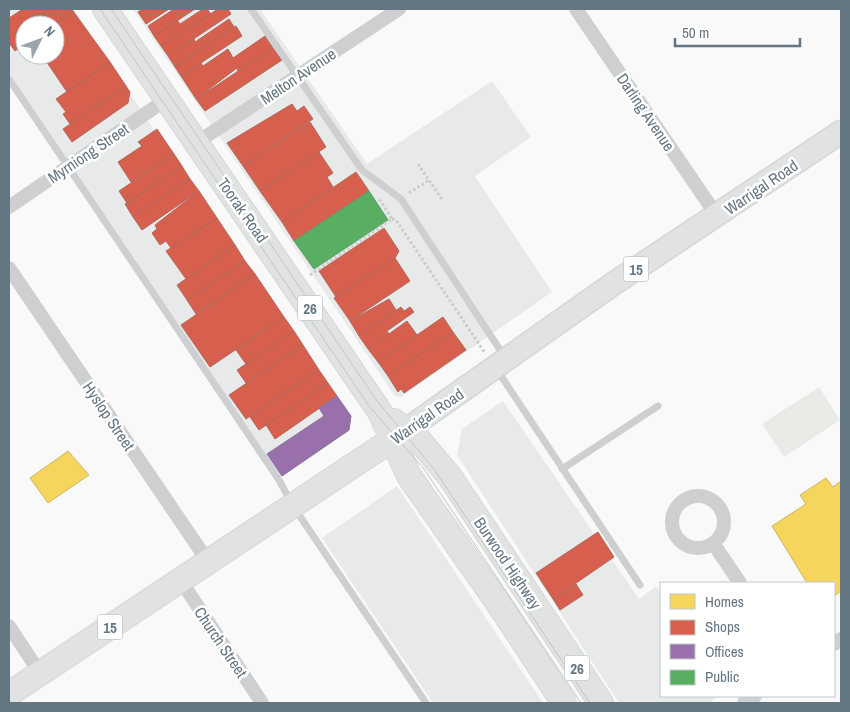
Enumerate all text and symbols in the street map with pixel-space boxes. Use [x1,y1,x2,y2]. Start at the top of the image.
north arrow [15,15,65,65]
scale bar [675,15,800,47]
text: N [40,22,59,40]
text: 50 m [682,22,709,43]
street label: Melton Avenue [256,43,340,109]
street label: Darling Avenue [612,69,680,155]
street label: Myrniong Street [43,118,133,188]
street label: Warrigal Road [720,154,802,220]
street label: Toorak Road [213,173,273,247]
road number: 15 [624,256,648,282]
road number: 26 [298,296,322,320]
street label: Hyslop Street [78,377,140,455]
street label: Warrigal Road [386,383,468,449]
street label: Burwood Highway [469,513,547,614]
legend [660,582,835,697]
text: Homes [705,591,744,612]
street label: Church Street [189,602,253,682]
road number: 15 [98,614,122,640]
text: Shops [705,616,740,637]
text: Offices [705,641,744,662]
road number: 26 [564,656,590,680]
text: Public [705,666,739,687]

